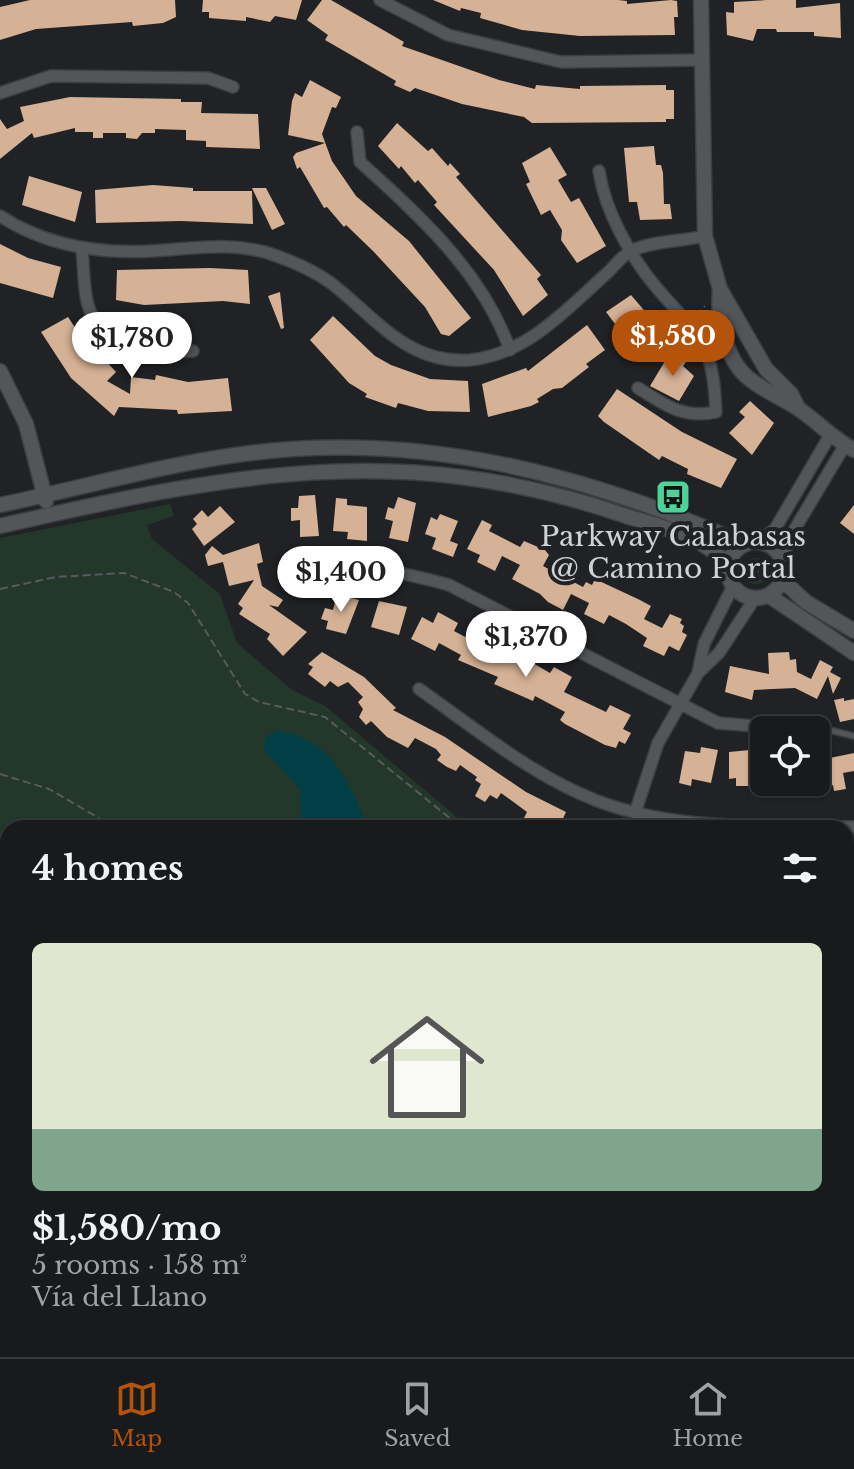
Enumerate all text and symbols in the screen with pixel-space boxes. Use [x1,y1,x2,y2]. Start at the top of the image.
pin: $1,580 [608,310,738,378]
pin: $1,780 [67,312,197,380]
text: $1,580 [630,320,716,352]
text: $1,780 [90,322,174,354]
bus stop icon: Parkway Calabasas @ Camino Portal [654,478,692,516]
place label: Parkway Calabasas @ Camino Portal [540,519,806,586]
pin: $1,400 [276,546,406,614]
text: $1,400 [295,556,387,588]
pin: $1,370 [461,611,591,679]
text: $1,370 [484,621,568,653]
map controls [750,716,830,796]
button: locate [750,716,830,796]
icon: filters [778,846,822,890]
text: 4 homes [32,847,184,889]
icon: home [355,995,499,1139]
text: $1,580/mo [32,1207,221,1249]
text: 5 rooms · 158 m² [32,1249,247,1281]
text: Vía del Llano [32,1281,207,1313]
tab: Map [111,1377,162,1452]
tab: Saved [384,1377,451,1452]
tab: Home [673,1377,743,1452]

